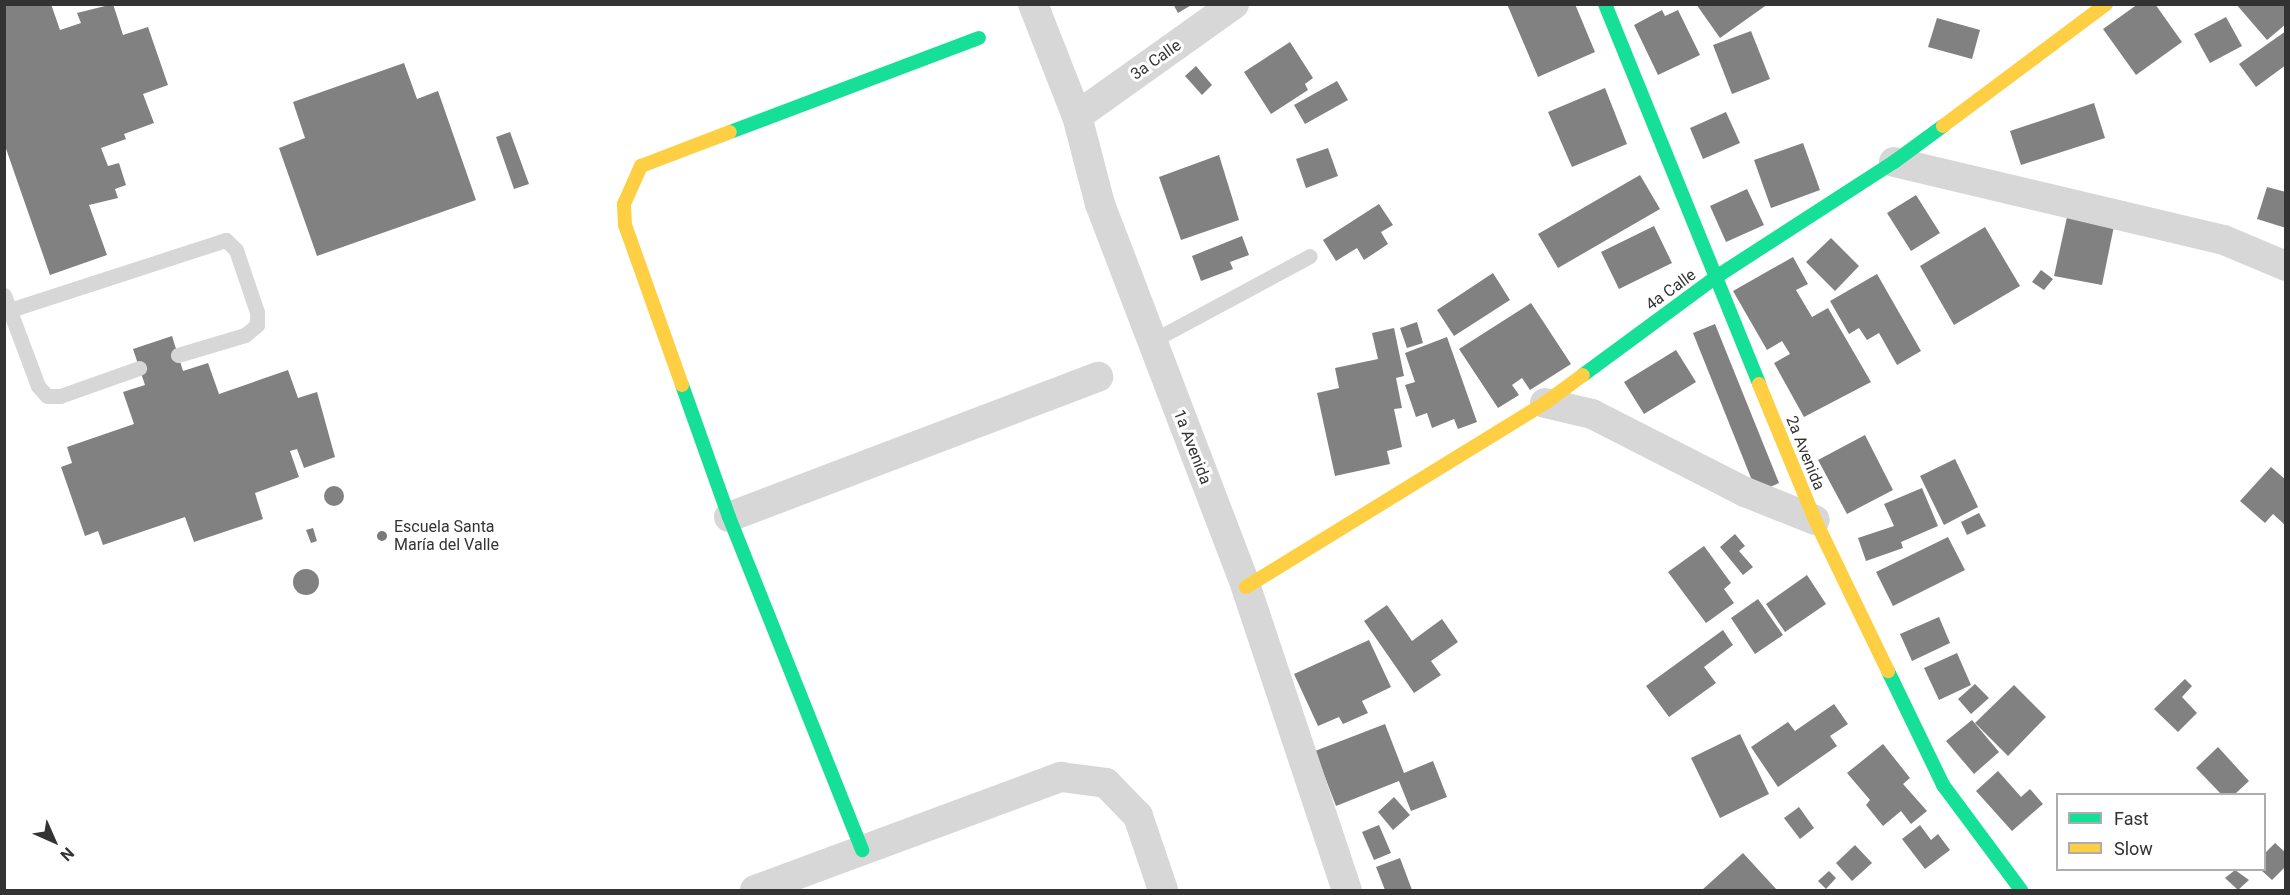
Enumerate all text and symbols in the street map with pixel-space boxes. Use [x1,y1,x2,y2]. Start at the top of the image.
street label: 3a Calle [1127,36,1185,84]
street label: 4a Calle [1642,265,1700,315]
street label: 1a Avenida [1169,407,1215,487]
street label: 2a Avenida [1781,413,1829,493]
place label: Escuela Santa María del Valle [394,517,499,555]
marker: Escuela Santa María del Valle [375,529,389,543]
legend [2056,793,2266,871]
text: Fast [2114,808,2149,829]
north arrow [24,811,84,871]
text: Slow [2114,838,2153,859]
text: N [56,843,78,865]

